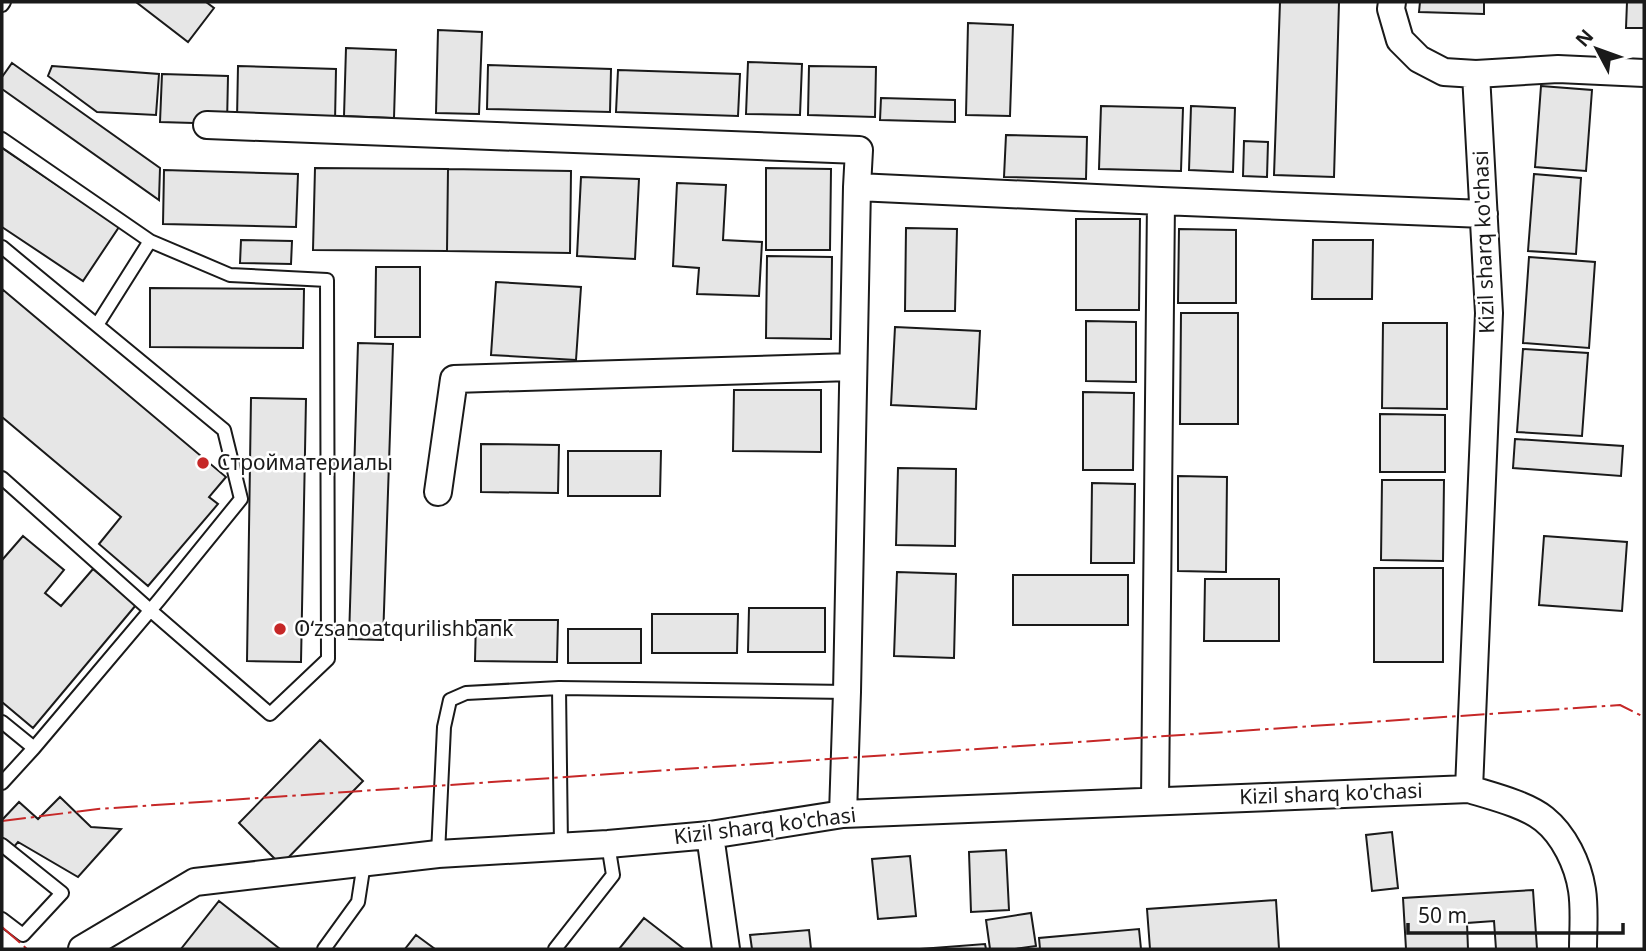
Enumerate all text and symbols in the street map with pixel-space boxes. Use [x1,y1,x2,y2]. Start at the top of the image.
north arrow [1562,14,1632,84]
text: N [1569,23,1599,52]
street label: Kizil sharq ko'chasi [1466,150,1500,334]
place label: Стройматериалы [217,448,393,476]
marker: Стройматериалы [195,455,211,471]
place label: Oʻzsanoatqurilishbank [294,614,514,642]
marker: Oʻzsanoatqurilishbank [272,621,288,637]
street label: Kizil sharq ko'chasi [1239,776,1423,810]
street label: Kizil sharq ko'chasi [672,800,858,850]
scale bar [1408,892,1623,936]
text: 50 m [1418,901,1467,929]

